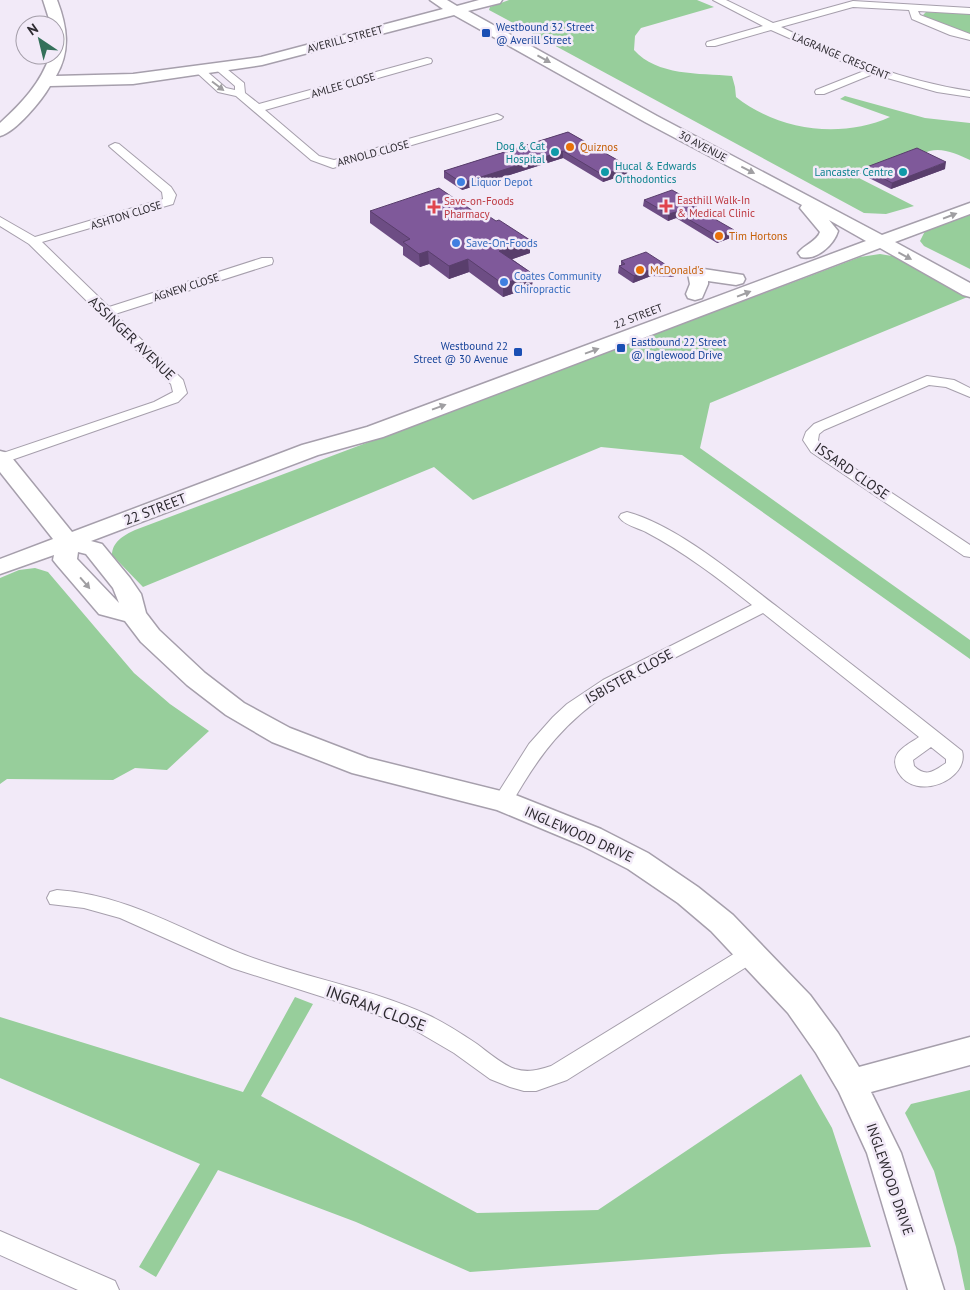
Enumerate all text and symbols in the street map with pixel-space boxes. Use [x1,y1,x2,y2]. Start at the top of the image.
north arrow [15,15,65,65]
text: N [24,19,41,39]
place label: Westbound 32 Street @ Averill Street [496,20,595,47]
street label: AVERILL STREET [305,22,385,56]
marker: Westbound 32 Street @ Averill Street [480,27,492,39]
street label: LAGRANGE CRESCENT [790,29,892,83]
one-way arrow [537,55,550,64]
street label: AMLEE CLOSE [309,69,377,101]
one-way arrow [212,81,225,91]
street label: 30 AVENUE [676,127,730,165]
street label: ARNOLD CLOSE [335,137,411,169]
place label: Dog & Cat Hospital [496,139,546,166]
place label: Quiznos [580,140,618,154]
marker: Quiznos [564,141,576,153]
marker: Dog & Cat Hospital [549,146,561,158]
place label: Hucal & Edwards Orthodontics [615,159,697,186]
place label: Lancaster Centre [815,165,893,179]
marker: Hucal & Edwards Orthodontics [599,166,611,178]
one-way arrow [741,166,755,174]
marker: Lancaster Centre [897,166,909,178]
place label: Liquor Depot [471,175,533,189]
marker: Liquor Depot [455,176,467,188]
place label: Easthill Walk-In & Medical Clinic [677,193,755,220]
place label: Save-on-Foods Pharmacy [444,194,514,221]
street label: ASHTON CLOSE [89,198,163,232]
marker: Easthill Walk-In & Medical Clinic [659,199,673,213]
marker: Save-on-Foods Pharmacy [428,201,440,213]
one-way arrow [943,212,958,220]
place label: Tim Hortons [729,229,788,243]
marker: Tim Hortons [713,230,725,242]
place label: Save-On-Foods [466,236,538,250]
marker: Save-On-Foods [450,237,462,249]
one-way arrow [897,252,912,260]
place label: McDonald's [650,263,704,277]
marker: McDonald's [634,264,646,276]
place label: Coates Community Chiropractic [514,269,602,296]
street label: AGNEW CLOSE [151,270,221,304]
marker: Coates Community Chiropractic [498,276,510,288]
one-way arrow [737,289,751,297]
street label: ASSINGER AVENUE [85,292,179,384]
street label: 22 STREET [612,300,664,332]
place label: Eastbound 22 Street @ Inglewood Drive [631,335,727,362]
place label: Westbound 22 Street @ 30 Avenue [413,339,508,366]
marker: Eastbound 22 Street @ Inglewood Drive [615,342,627,354]
marker: Westbound 22 Street @ 30 Avenue [512,346,524,358]
one-way arrow [585,346,599,354]
one-way arrow [432,403,447,410]
street label: ISSARD CLOSE [811,439,893,503]
street label: 22 STREET [121,489,189,529]
one-way arrow [79,576,91,588]
street label: ISBISTER CLOSE [582,645,676,707]
street label: INGLEWOOD DRIVE [522,802,636,866]
street label: INGRAM CLOSE [323,981,429,1035]
street label: INGLEWOOD DRIVE [862,1121,918,1237]

